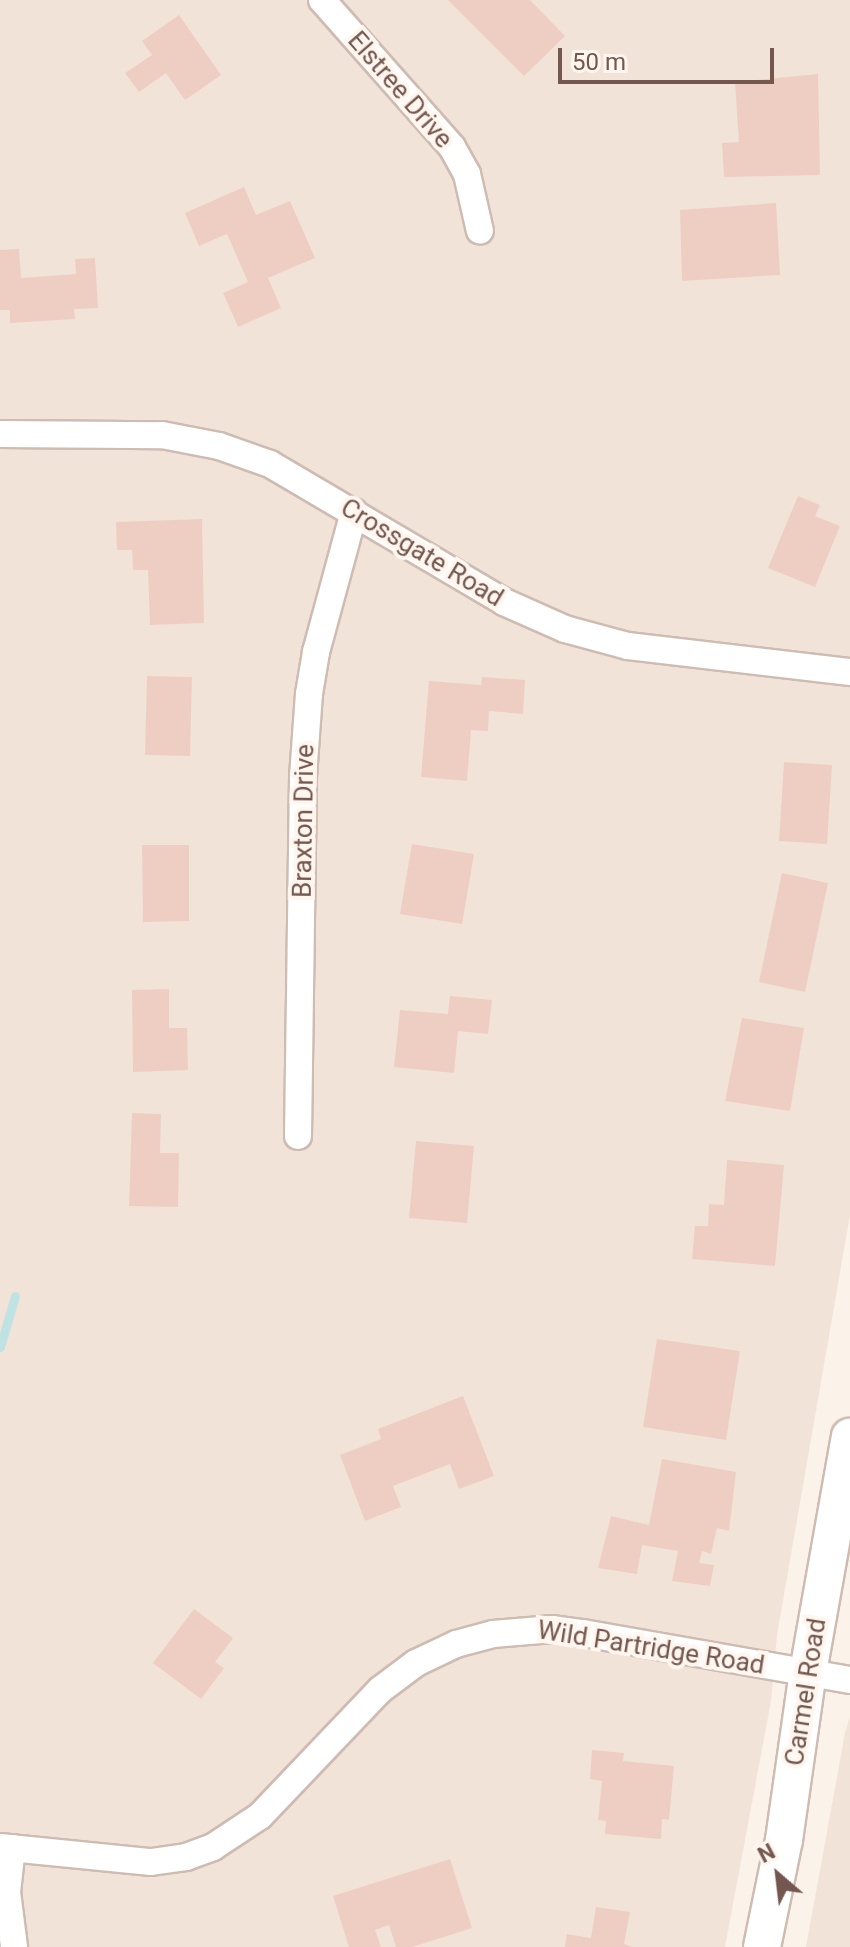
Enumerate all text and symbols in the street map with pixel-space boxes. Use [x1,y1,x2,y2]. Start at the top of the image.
street label: Elstree Drive [341,25,459,155]
scale bar [562,32,778,82]
text: 50 m [572,48,626,76]
street label: Crossgate Road [335,492,509,614]
street label: Braxton Drive [287,744,321,898]
street label: Wild Partridge Road [535,1615,767,1681]
street label: Carmel Road [779,1616,833,1768]
north arrow [738,1835,818,1915]
text: N [754,1839,779,1868]

